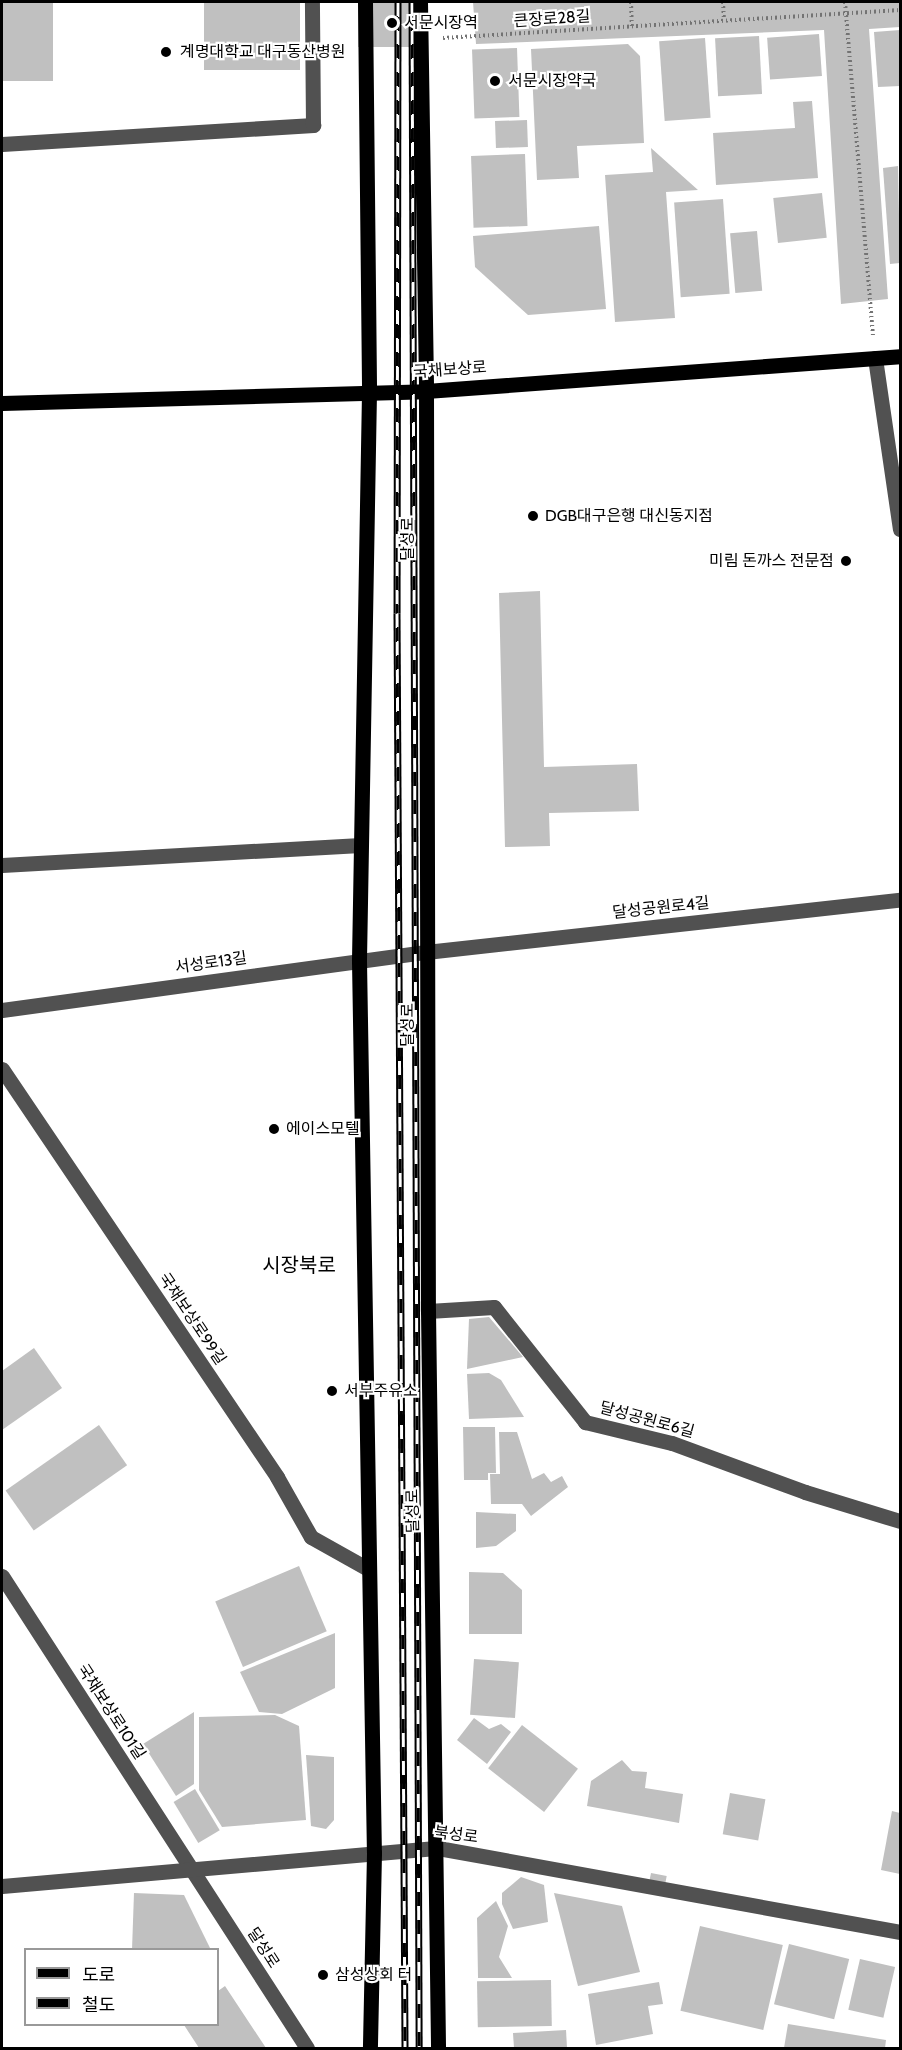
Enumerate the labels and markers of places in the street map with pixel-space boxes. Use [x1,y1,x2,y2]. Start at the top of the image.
place label: 서문시장역 [404,13,478,33]
marker: 서문시장역 [385,16,399,30]
place label: 계명대학교 대구동산병원 [180,42,346,62]
marker: 계명대학교 대구동산병원 [157,43,175,61]
place label: 서문시장약국 [508,71,596,91]
marker: 서문시장약국 [486,72,504,90]
place label: DGB대구은행 대신동지점 [545,506,713,526]
marker: DGB대구은행 대신동지점 [526,509,540,523]
place label: 미림 돈까스 전문점 [709,551,834,571]
marker: 미림 돈까스 전문점 [839,554,853,568]
place label: 에이스모텔 [286,1119,360,1139]
marker: 에이스모텔 [267,1122,281,1136]
place label: 서부주유소 [344,1381,418,1401]
marker: 서부주유소 [325,1384,339,1398]
place label: 삼성상회 터 [335,1965,412,1985]
marker: 삼성상회 터 [316,1968,330,1982]

